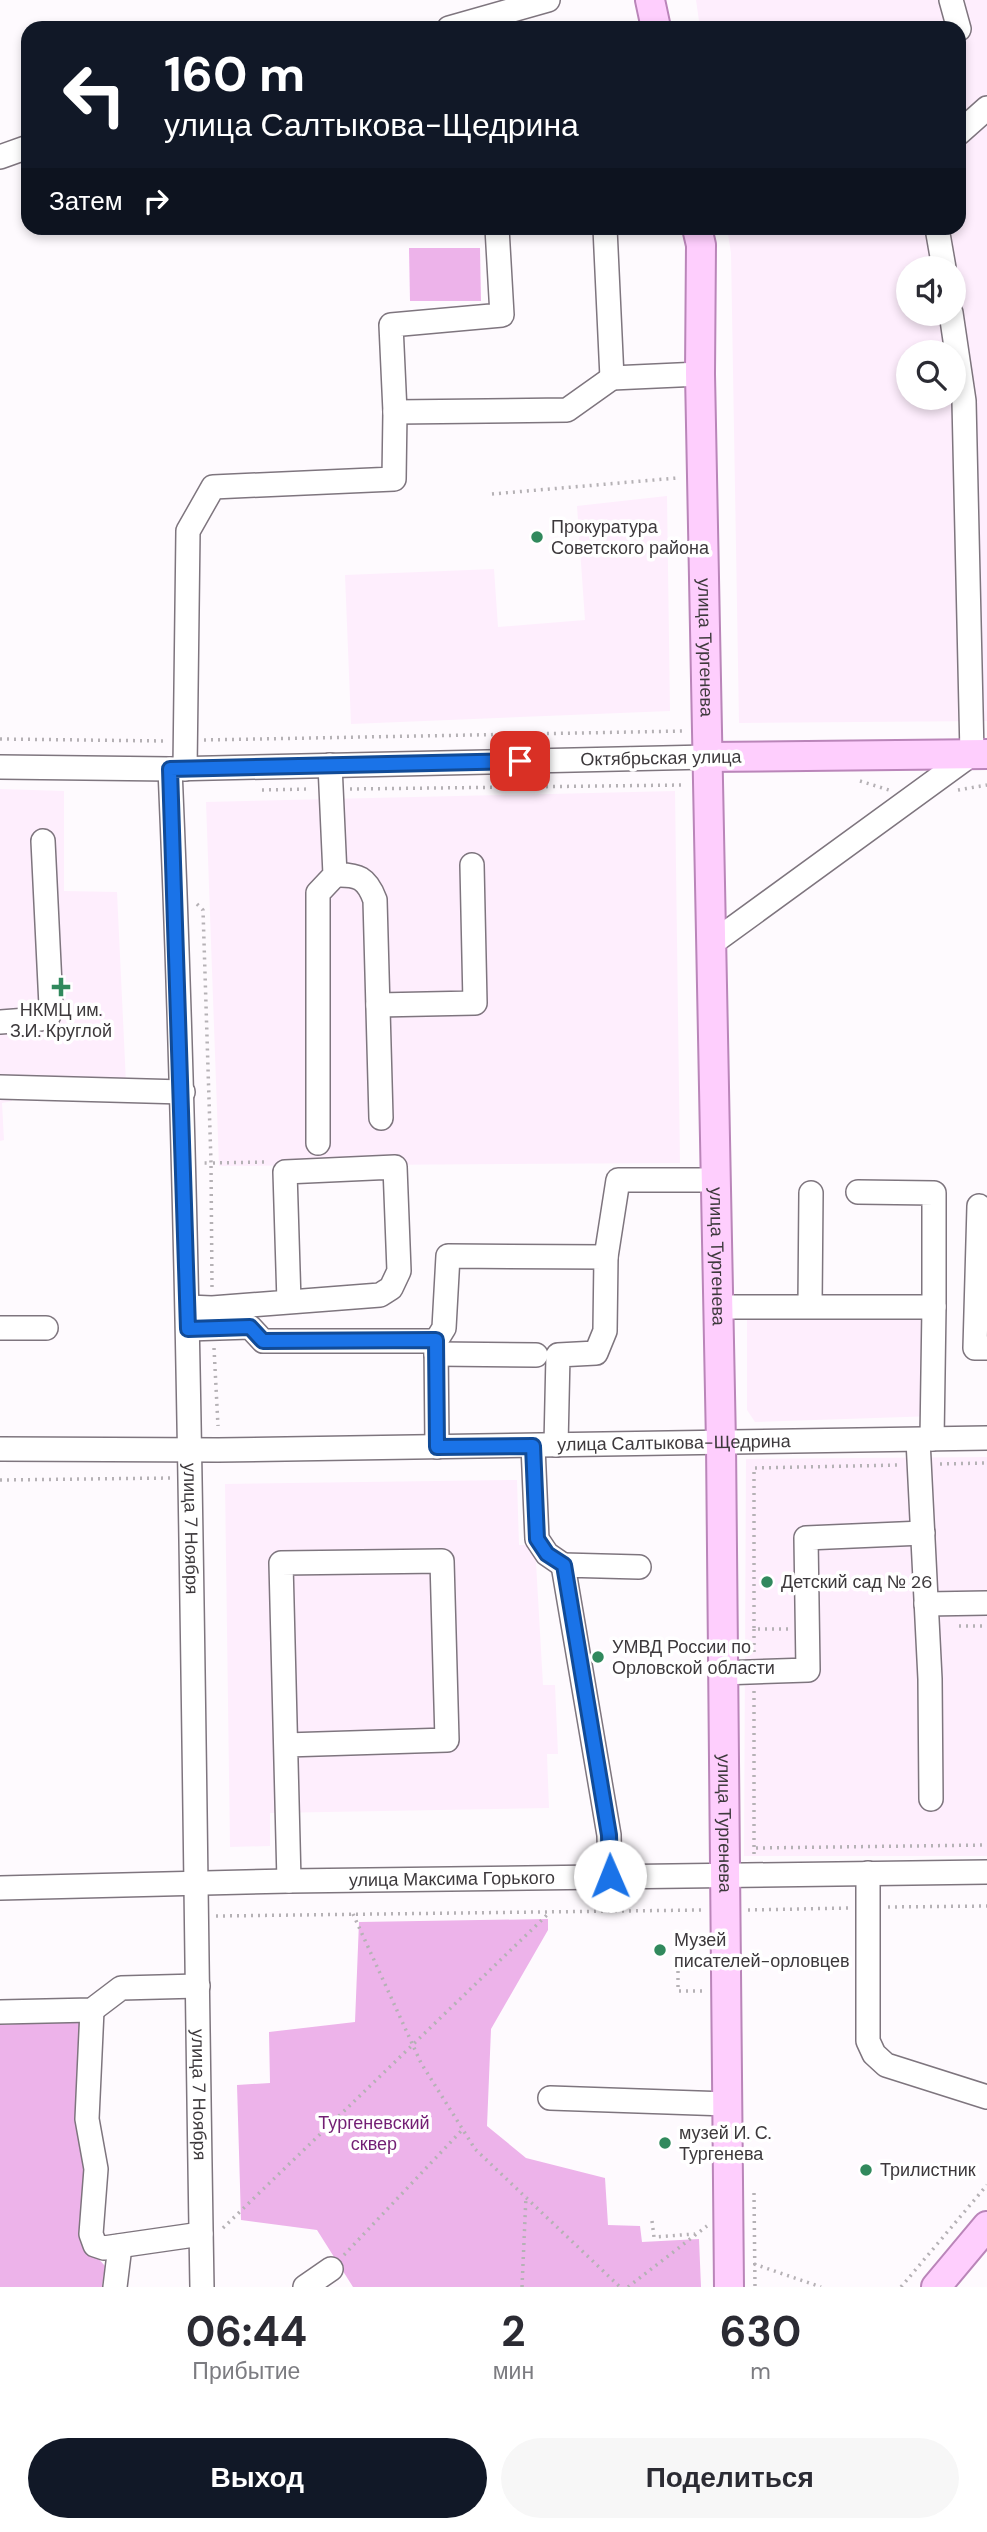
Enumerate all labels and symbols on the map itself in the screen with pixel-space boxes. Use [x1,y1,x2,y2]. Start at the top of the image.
place label: Прокуратура Советского района [551,515,710,560]
marker: Прокуратура Советского района [529,529,545,545]
street label: улица Тургенева [692,578,719,718]
pin [490,731,550,791]
street label: Октябрьская улица [580,745,743,771]
marker: НКМЦ им. З.И. Круглой [51,977,71,997]
place label: НКМЦ им. З.И. Круглой [10,998,112,1043]
street label: улица Тургенева [704,1187,731,1327]
street label: улица Салтыкова-Щедрина [557,1429,792,1457]
street label: улица 7 Ноября [178,1463,204,1595]
place label: Детский сад № 26 [781,1570,933,1594]
marker: Детский сад № 26 [759,1574,775,1590]
place label: УМВД России по Орловской области [612,1635,775,1680]
marker: УМВД России по Орловской области [590,1649,606,1665]
street label: улица Тургенева [712,1754,737,1894]
position arrow [573,1839,647,1913]
street label: улица Максима Горького [349,1866,555,1892]
place label: Музей писателей-орловцев [674,1928,850,1973]
marker: Музей писателей-орловцев [652,1942,668,1958]
street label: улица 7 Ноября [186,2029,212,2160]
park label: Тургеневский сквер [318,2111,430,2156]
place label: музей И. С. Тургенева [679,2121,771,2166]
marker: музей И. С. Тургенева [657,2135,673,2151]
place label: Трилистник [880,2158,976,2182]
marker: Трилистник [858,2162,874,2178]

